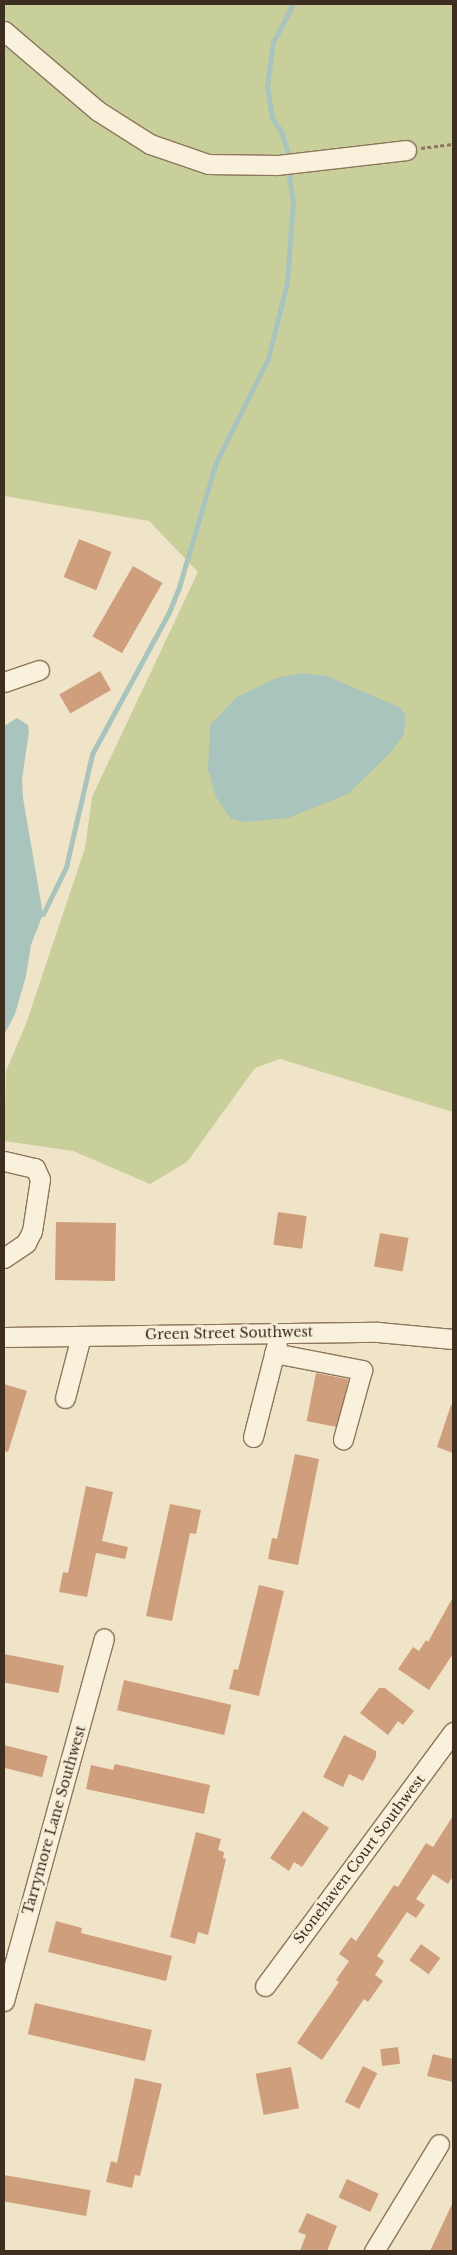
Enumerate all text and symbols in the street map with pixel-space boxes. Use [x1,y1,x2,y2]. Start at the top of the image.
street label: Green Street Southwest [145,1323,313,1343]
street label: Tarrymore Lane Southwest [19,1724,89,1916]
street label: Stonehaven Court Southwest [290,1771,428,1947]

